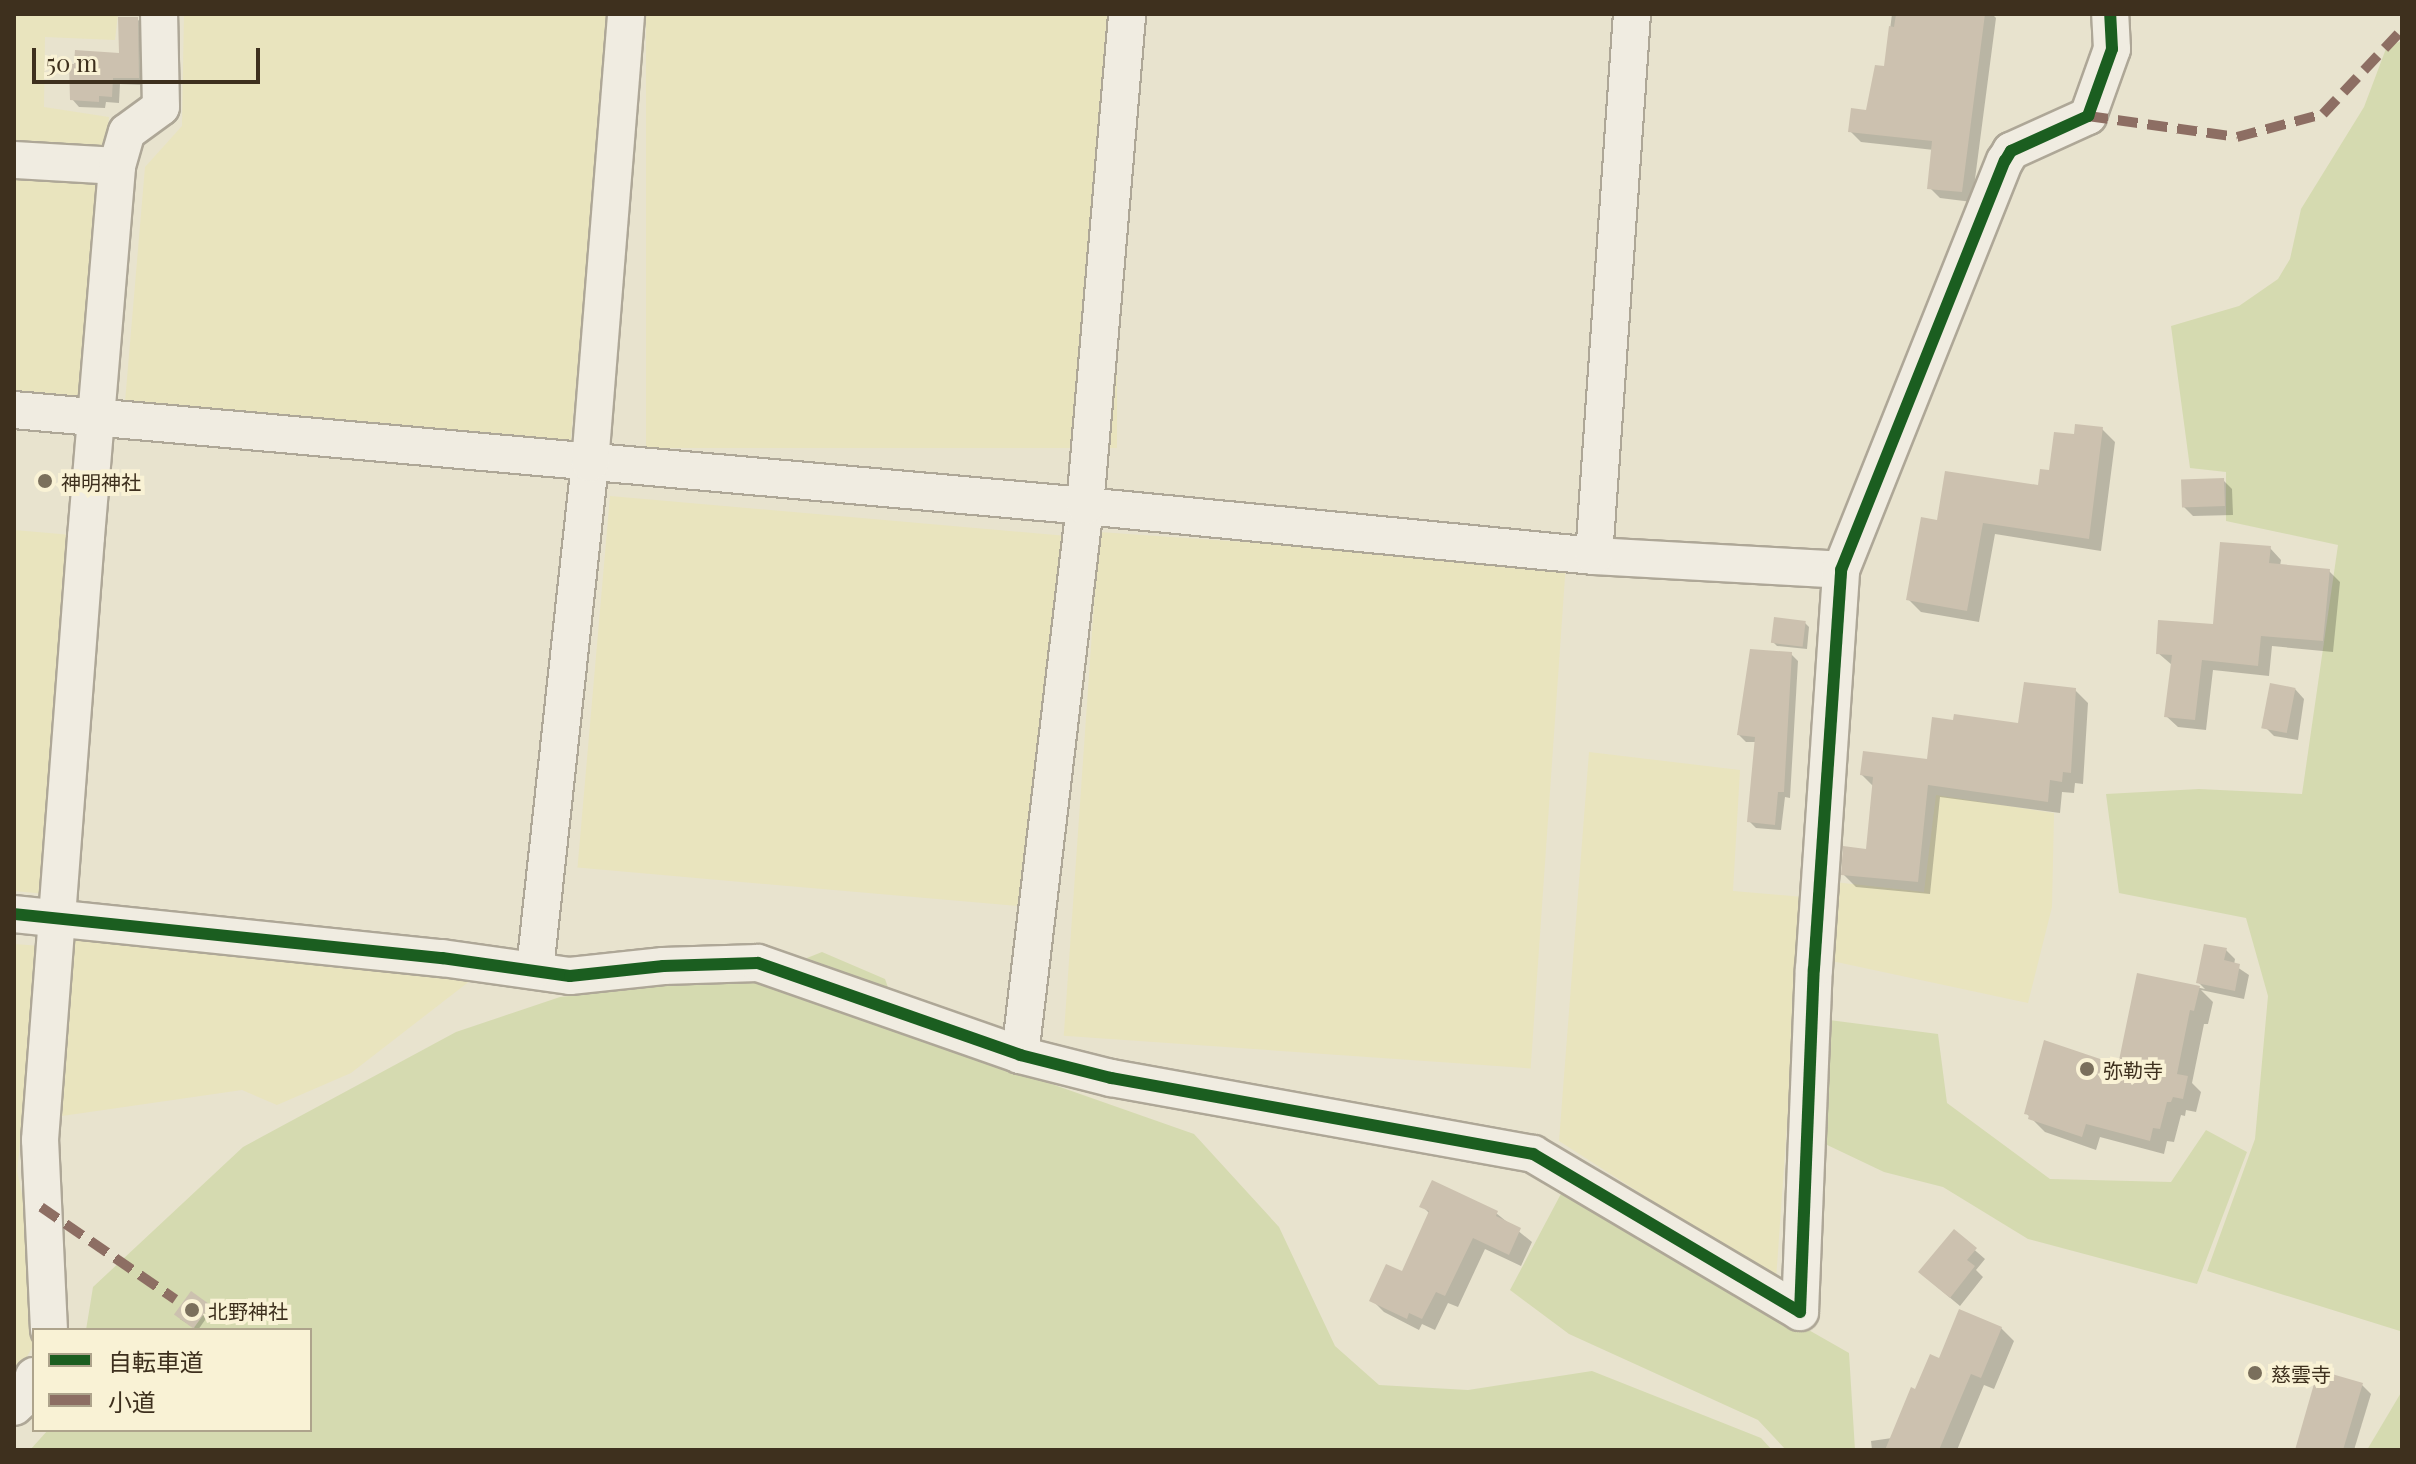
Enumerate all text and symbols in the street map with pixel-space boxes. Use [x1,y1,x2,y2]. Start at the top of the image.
scale bar [36,32,264,82]
text: 50 m [46,46,98,78]
place label: 神明神社 [61,469,141,493]
marker: 神明神社 [36,472,54,490]
place label: 弥勒寺 [2103,1057,2163,1081]
marker: 弥勒寺 [2078,1060,2096,1078]
place label: 北野神社 [208,1298,288,1322]
marker: 北野神社 [183,1301,201,1319]
legend [32,1328,312,1432]
text: 自転車道 [108,1345,204,1377]
place label: 慈雲寺 [2271,1361,2331,1385]
marker: 慈雲寺 [2246,1364,2264,1382]
text: 小道 [108,1385,156,1417]

